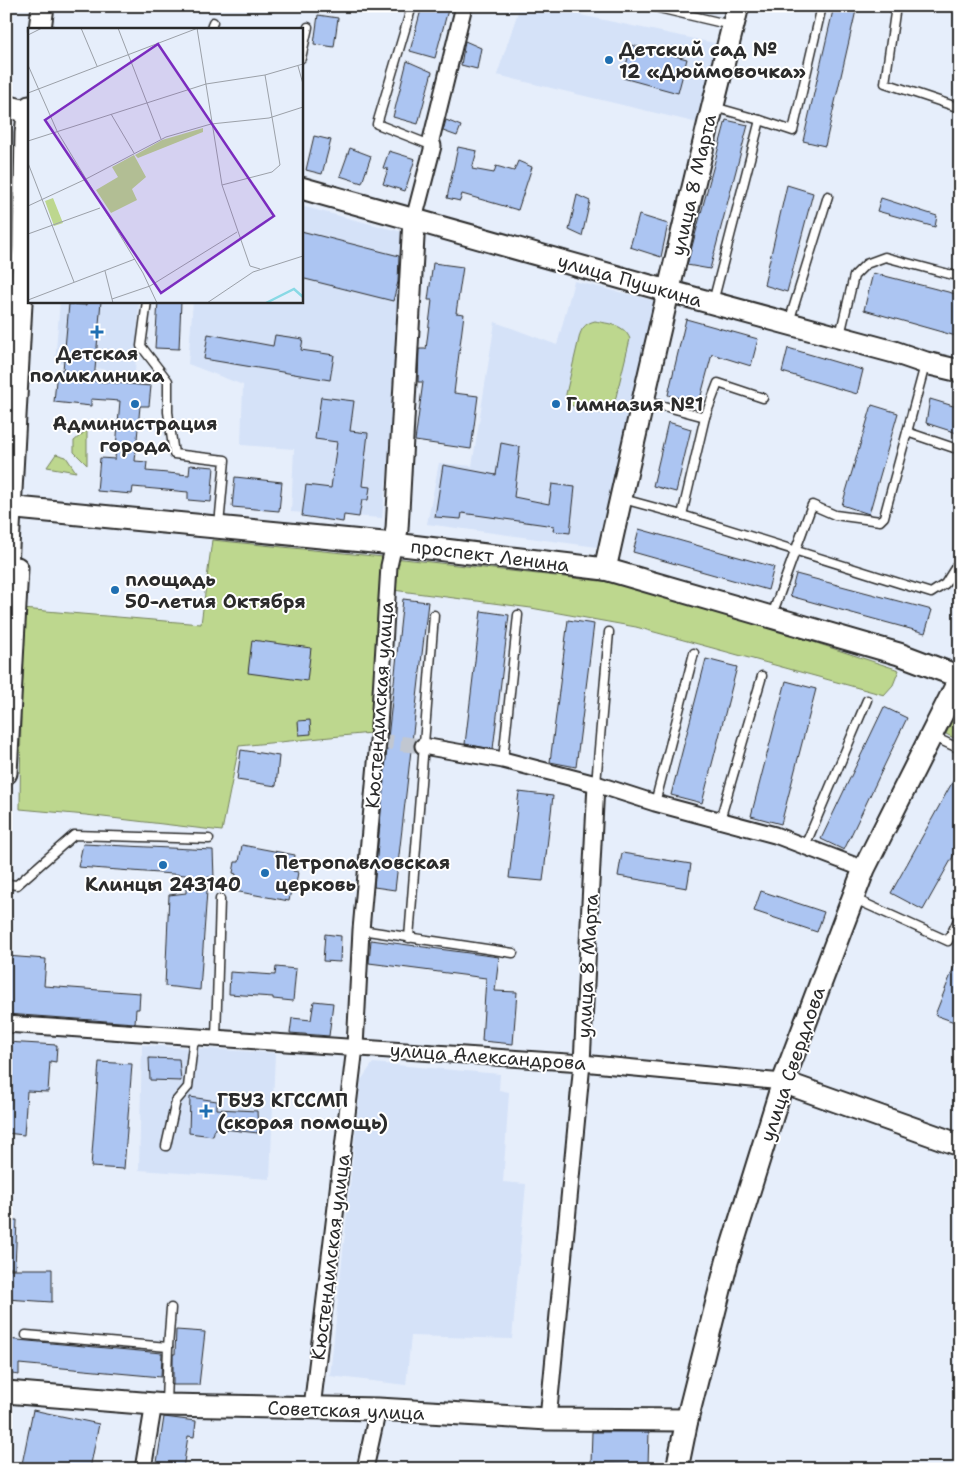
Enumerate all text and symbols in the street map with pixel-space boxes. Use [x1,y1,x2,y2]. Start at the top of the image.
inset map [28,28,302,302]
place label: Детский сад № 12 «Дюймовочка» [619,37,806,84]
marker: Детский сад № 12 «Дюймовочка» [603,54,615,66]
street label: улица 8 Марта [665,112,722,258]
street label: улица Пушкина [555,248,705,313]
marker: Детская поликлиника [90,325,104,339]
place label: Детская поликлиника [29,341,165,388]
place label: Гимназия №1 [566,392,703,417]
marker: Администрация города [129,398,141,410]
marker: Гимназия №1 [550,398,562,410]
place label: Администрация города [53,411,217,458]
street label: проспект Ленина [409,533,571,578]
place label: площадь 50-летия Октября [125,567,306,614]
marker: площадь 50-летия Октября [109,584,121,596]
street label: Кюстендилская улица [360,600,399,809]
place label: Петропавловская церковь [275,850,450,897]
marker: Клинцы 243140 [157,859,169,871]
marker: Петропавловская церковь [259,867,271,879]
place label: Клинцы 243140 [85,872,241,897]
street label: улица 8 Марта [571,893,604,1039]
street label: улица Свердлова [754,983,831,1145]
street label: улица Александрова [389,1037,587,1076]
place label: ГБУЗ КГССМП (скорая помощь) [217,1088,388,1135]
marker: ГБУЗ КГССМП (скорая помощь) [199,1104,213,1118]
street label: Кюстендилская улица [305,1152,356,1362]
street label: Советская улица [267,1395,425,1426]

